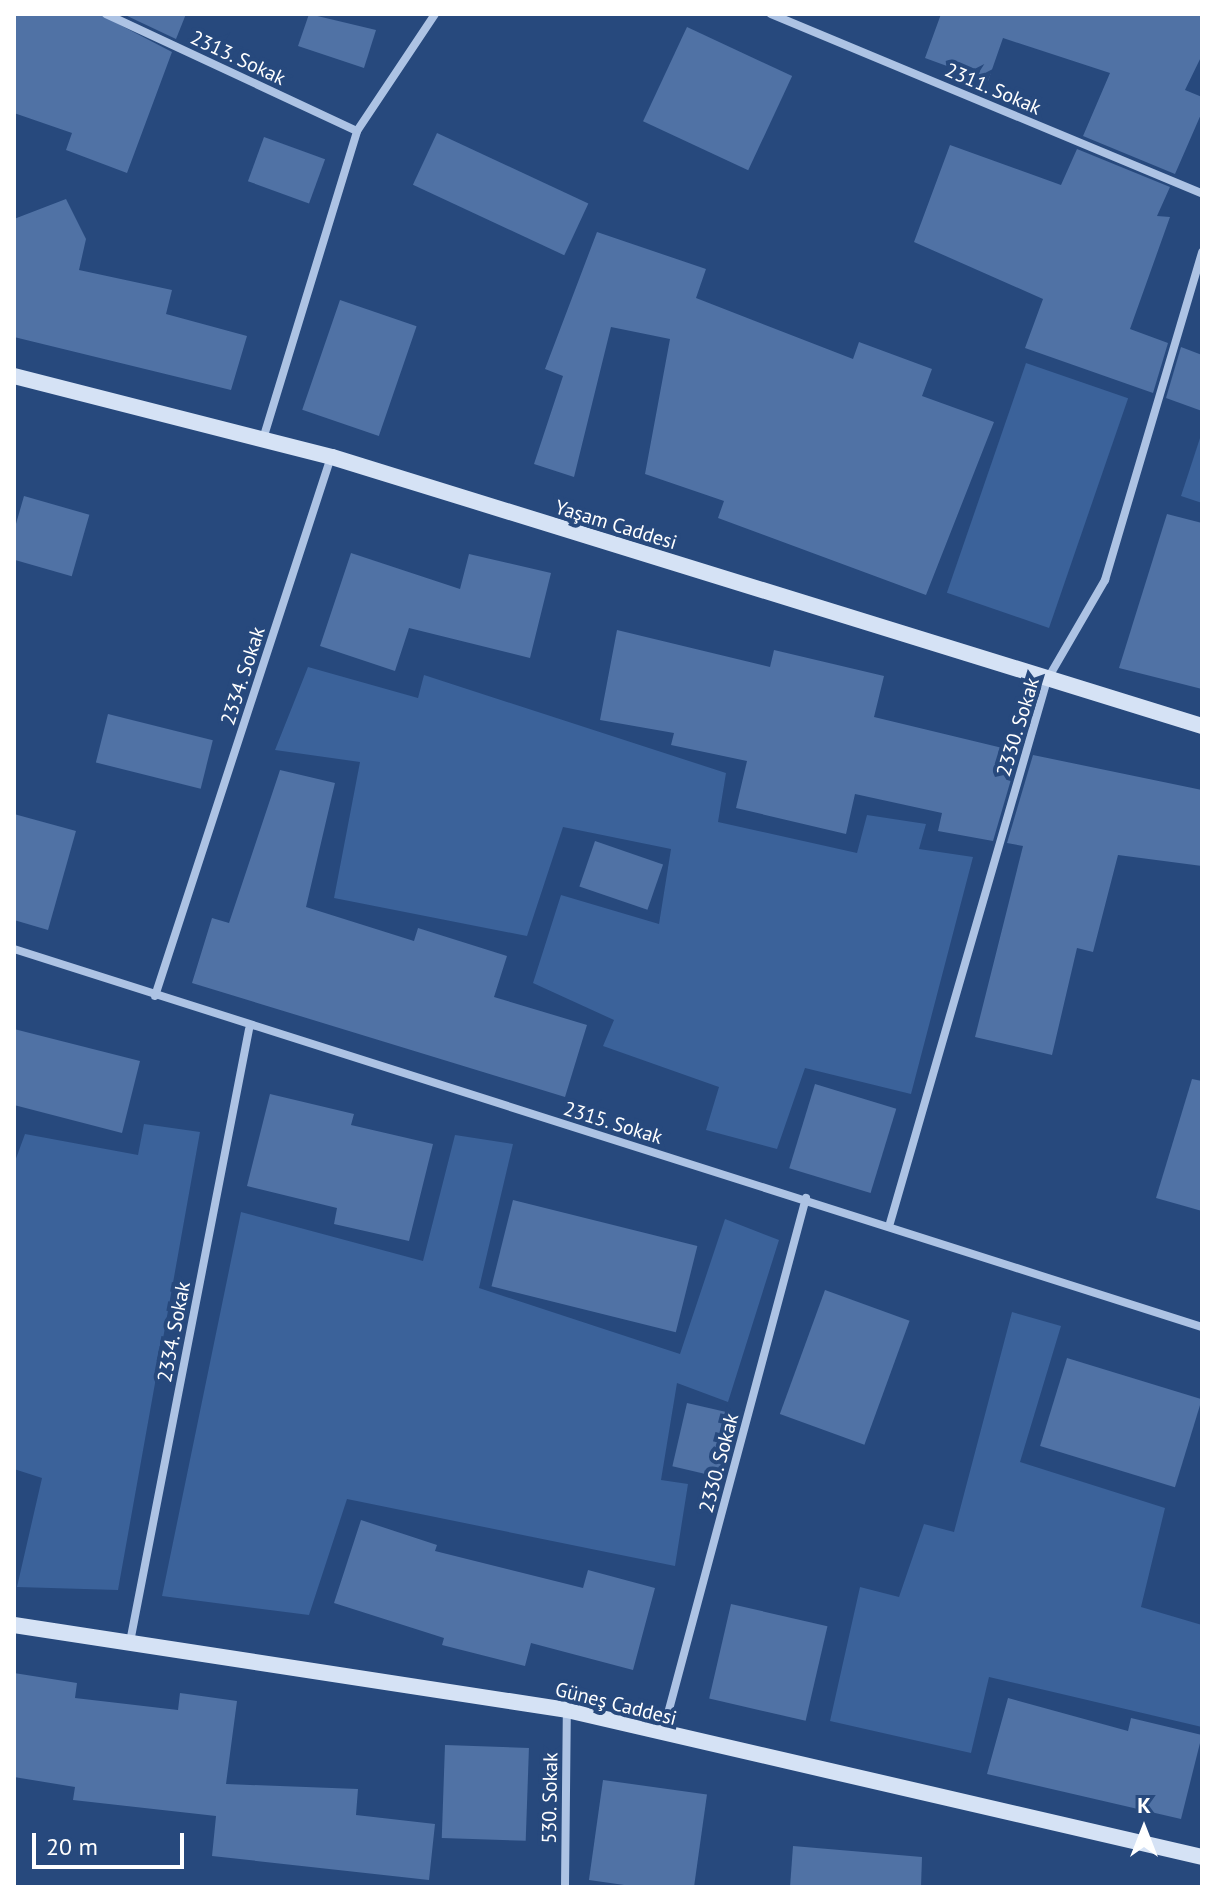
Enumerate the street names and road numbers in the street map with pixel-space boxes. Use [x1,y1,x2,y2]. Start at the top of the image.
street label: 2313. Sokak [186,25,290,91]
street label: 2311. Sokak [941,58,1045,120]
street label: Yaşam Caddesi [552,495,680,555]
street label: 2334. Sokak [216,623,270,729]
street label: 2330. Sokak [991,674,1045,780]
street label: 2315. Sokak [560,1096,666,1150]
street label: 2334. Sokak [152,1279,196,1385]
street label: 2330. Sokak [694,1410,744,1516]
street label: Güneş Caddesi [553,1677,679,1731]
street label: 530. Sokak [537,1751,563,1845]

